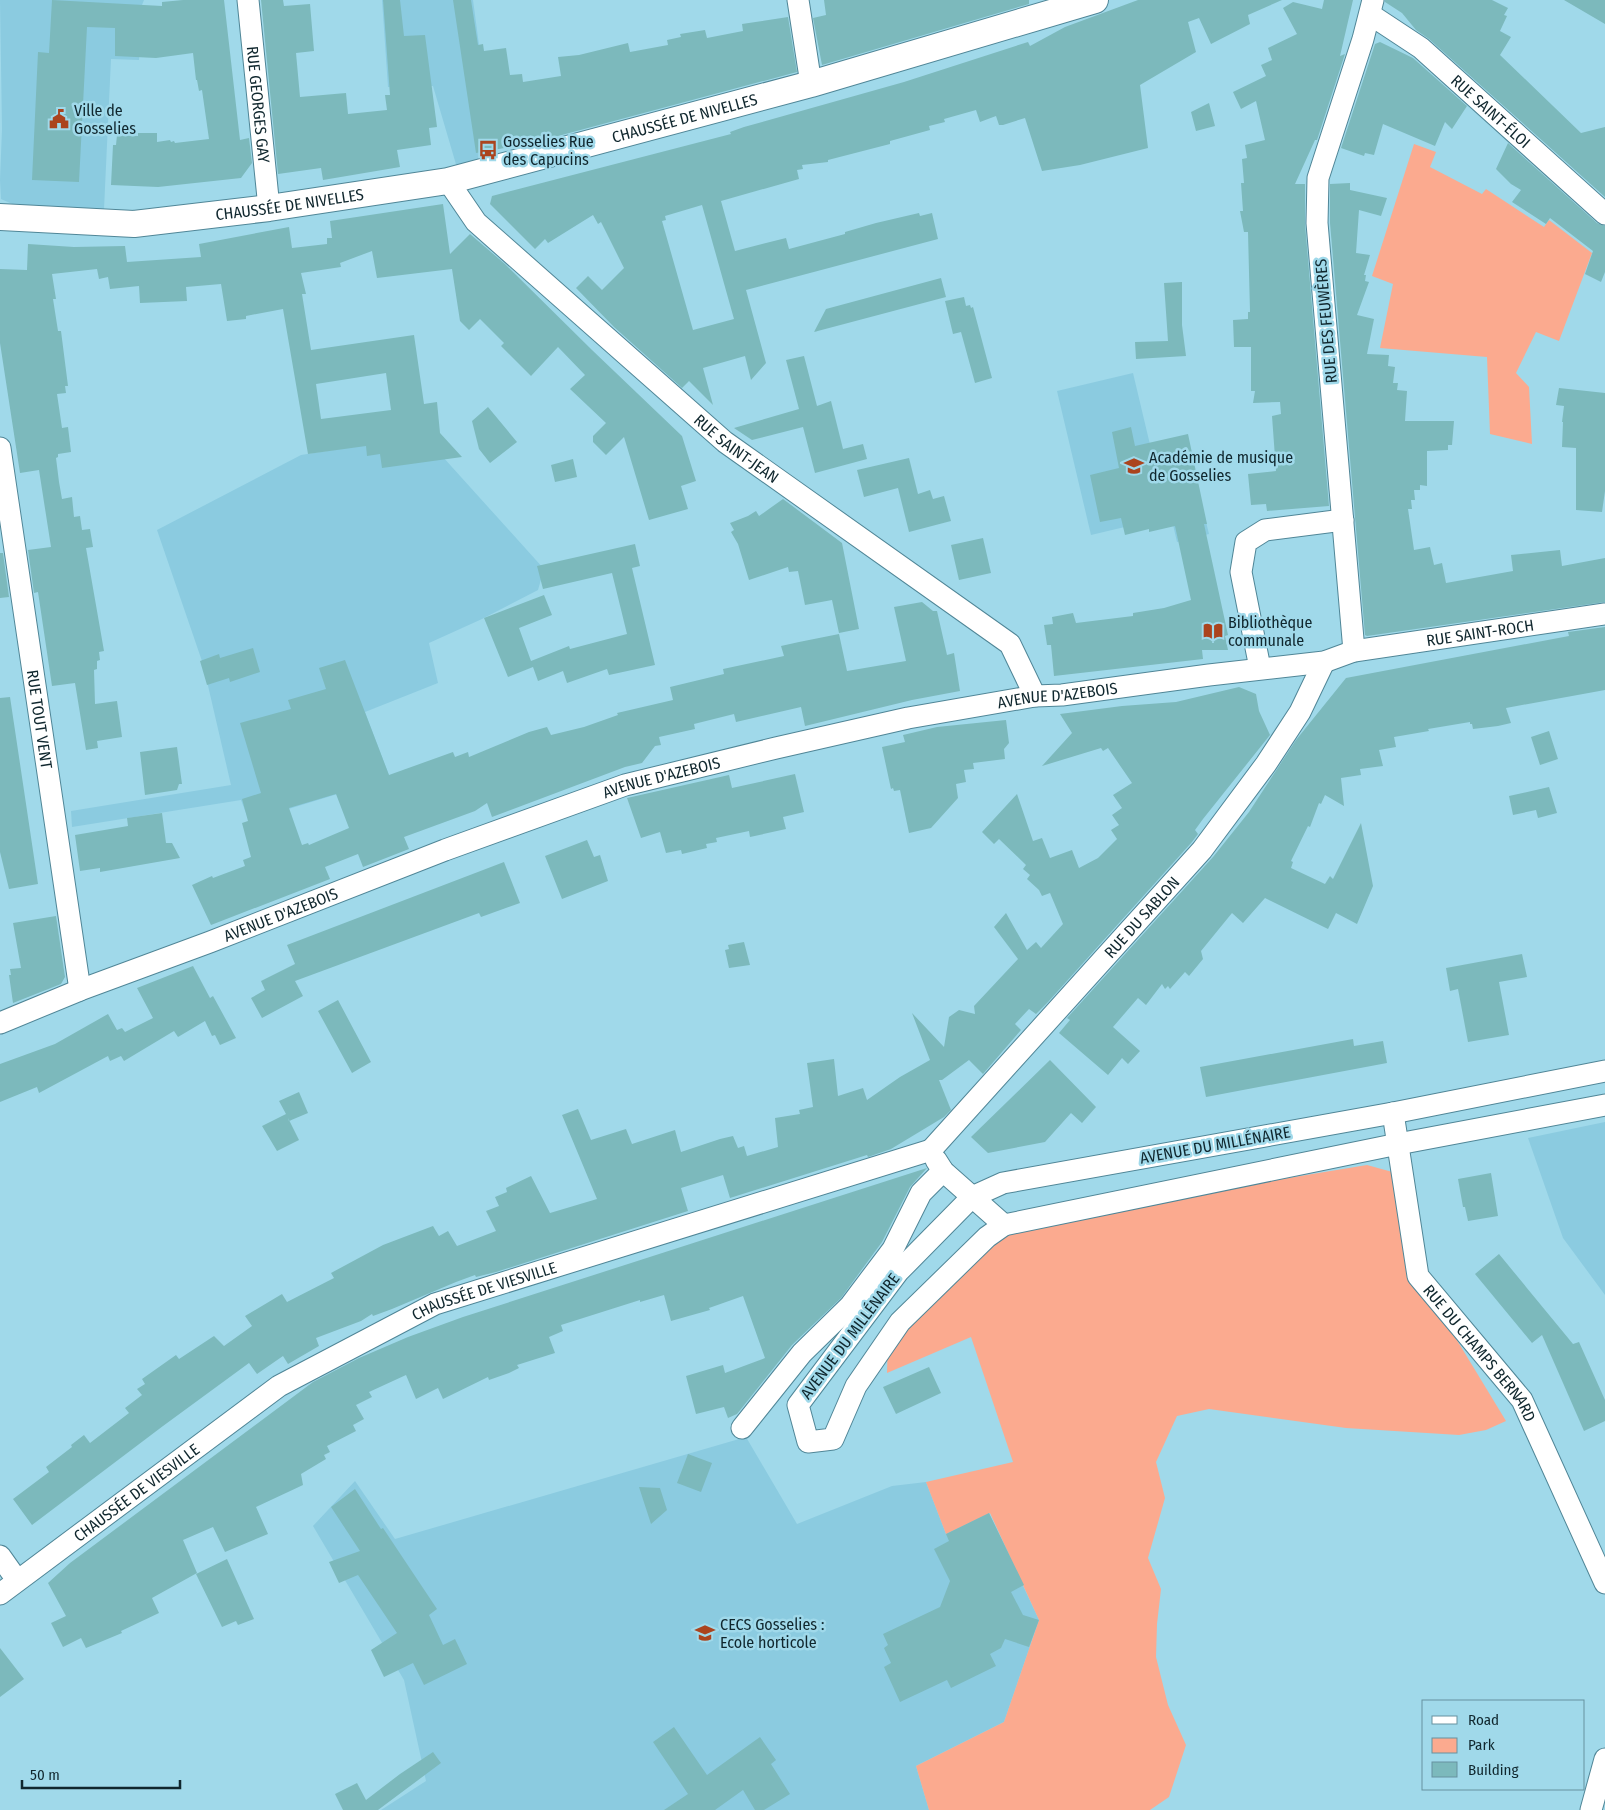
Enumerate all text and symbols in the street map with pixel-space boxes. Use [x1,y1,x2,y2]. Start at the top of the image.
street label: RUE GEORGES GAY [243,45,274,164]
street label: RUE SAINT-ÉLOI [1447,70,1534,152]
street label: CHAUSSÉE DE NIVELLES [610,89,759,146]
place label: Ville de Gosselies [74,101,136,138]
public building icon: Ville de Gosselies [48,108,70,130]
place label: Gosselies Rue des Capucins [503,132,594,169]
bus stop icon: Gosselies Rue des Capucins [477,139,499,161]
street label: CHAUSSÉE DE NIVELLES [214,184,365,224]
street label: RUE DES FEUWÈRES [1311,258,1341,384]
street label: RUE SAINT-JEAN [690,410,783,487]
place label: Académie de musique de Gosselies [1149,448,1293,485]
school or university icon: Académie de musique de Gosselies [1123,455,1145,477]
place label: Bibliothèque communale [1228,613,1312,650]
street label: RUE SAINT-ROCH [1425,615,1535,650]
library icon: Bibliothèque communale [1202,620,1224,642]
street label: RUE TOUT VENT [23,668,57,770]
street label: AVENUE D'AZEBOIS [996,678,1119,712]
street label: AVENUE D'AZEBOIS [600,753,722,802]
street label: RUE DU SABLON [1100,872,1183,962]
street label: AVENUE D'AZEBOIS [221,883,340,945]
street label: AVENUE DU MILLÉNAIRE [1138,1122,1292,1168]
street label: CHAUSSÉE DE VIESVILLE [408,1257,559,1324]
street label: AVENUE DU MILLÉNAIRE [797,1269,903,1403]
street label: RUE DU CHAMPS BERNARD [1420,1281,1540,1424]
street label: CHAUSSÉE DE VIESVILLE [70,1439,203,1545]
place label: CECS Gosselies : Ecole horticole [720,1615,824,1652]
school or university icon: CECS Gosselies : Ecole horticole [694,1622,716,1644]
legend [1422,1700,1585,1790]
text: Road [1468,1711,1499,1729]
text: Park [1468,1736,1495,1754]
scale bar [22,1758,180,1790]
text: Building [1468,1761,1519,1779]
text: 50 m [30,1766,60,1784]

